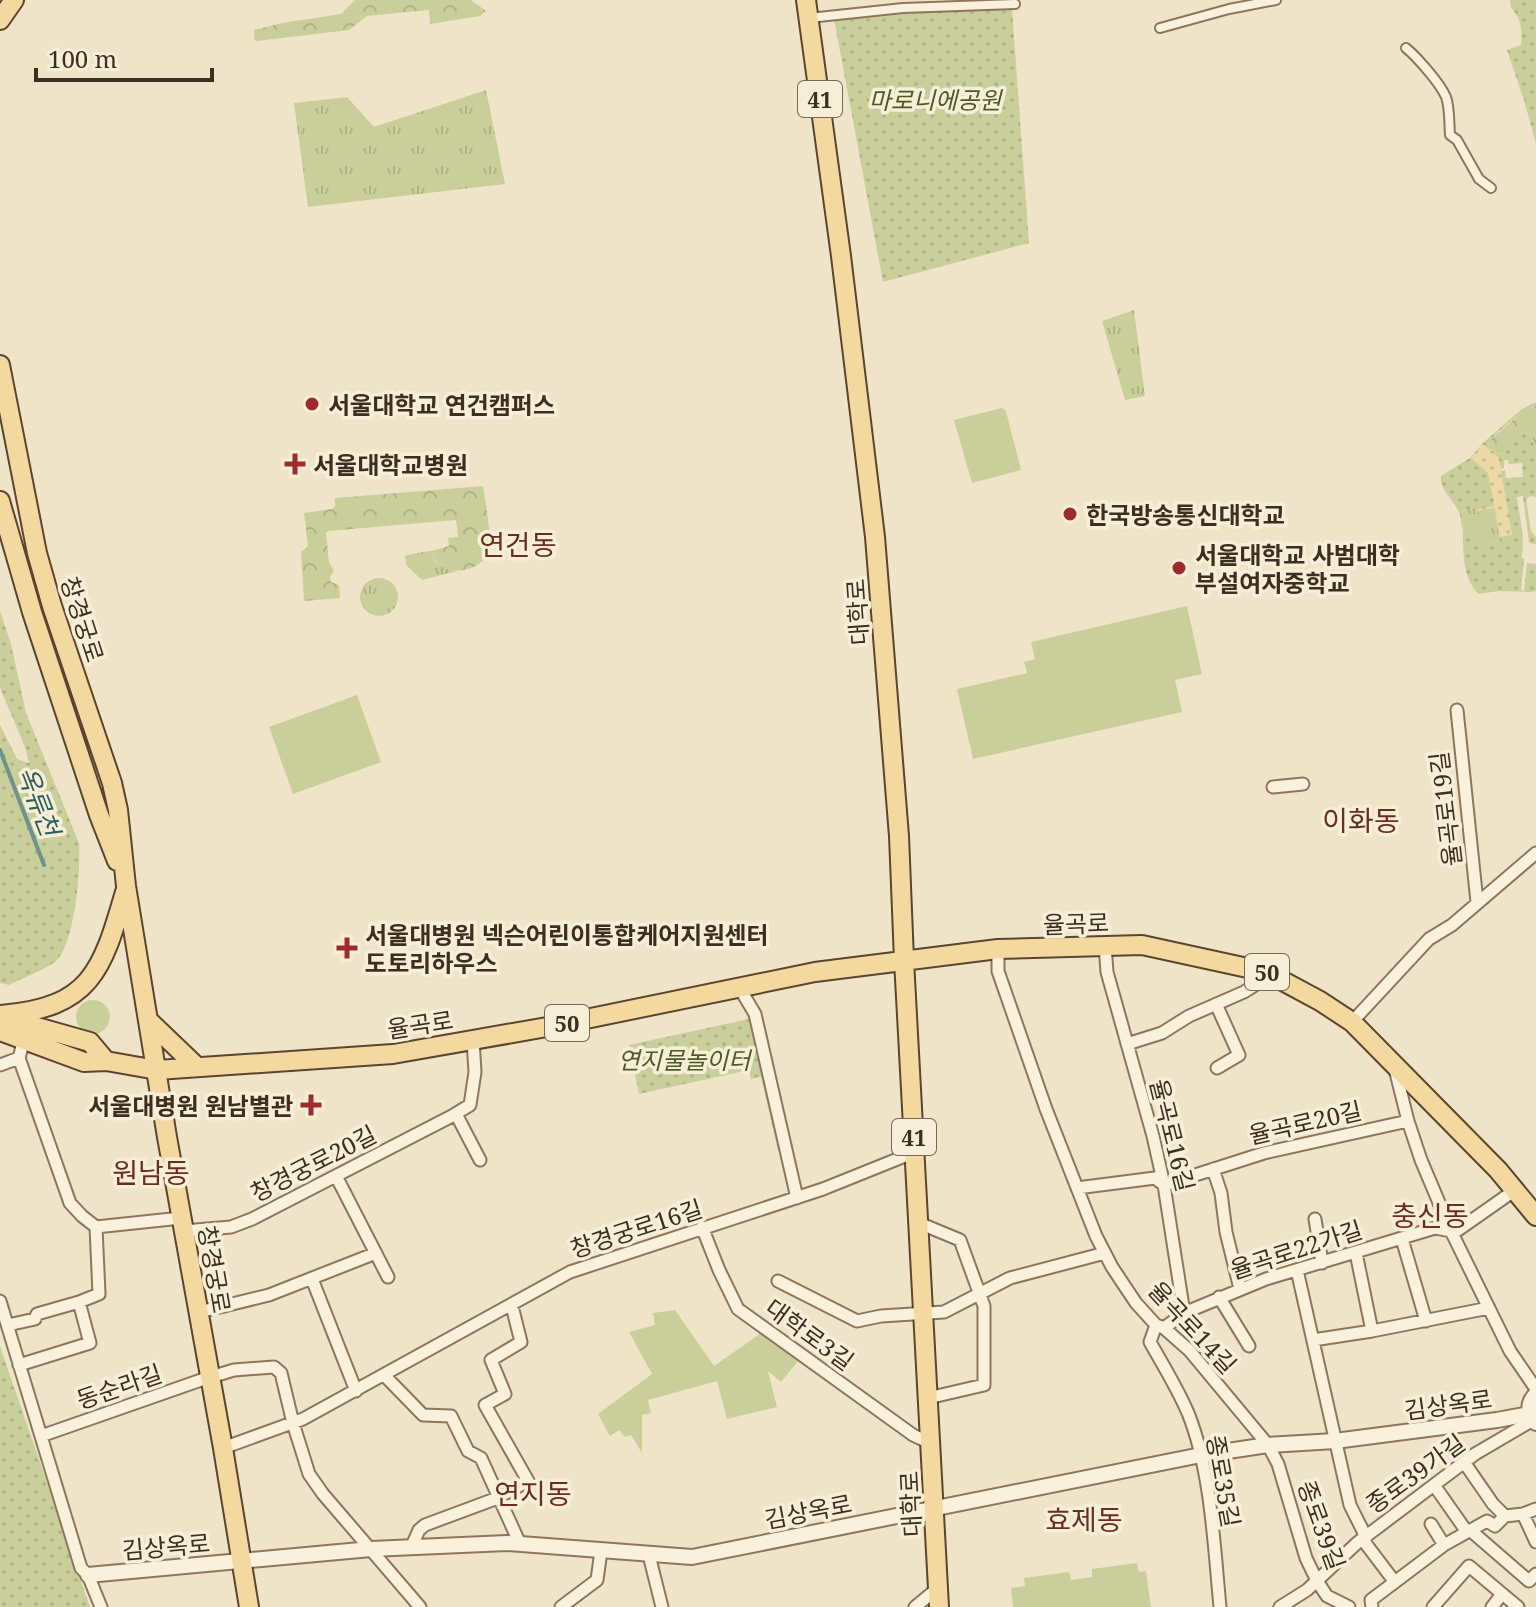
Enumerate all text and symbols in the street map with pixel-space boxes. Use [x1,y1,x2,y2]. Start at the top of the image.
scale bar [36,32,212,82]
text: 100 m [48,42,117,75]
road number: 41 [798,81,842,117]
park label: 마로니에공원 [869,83,1003,116]
place label: 서울대학교 연건캠퍼스 [328,388,555,421]
marker: 서울대학교 연건캠퍼스 [303,395,321,413]
place label: 서울대학교병원 [313,448,468,481]
marker: 서울대학교병원 [284,453,306,475]
place label: 한국방송통신대학교 [1086,498,1285,531]
marker: 한국방송통신대학교 [1061,505,1079,523]
district label: 연건동 [479,525,557,563]
place label: 서울대학교 사범대학 부설여자중학교 [1195,538,1400,599]
marker: 서울대학교 사범대학 부설여자중학교 [1170,559,1188,577]
street label: 창경궁로 [54,572,112,666]
street label: 대학로 [838,578,876,646]
street label: 율곡로19길 [1422,750,1468,868]
water label: 옥류천 [9,761,70,844]
district label: 이화동 [1322,801,1400,839]
street label: 율곡로 [1042,905,1110,941]
place label: 서울대병원 넥슨어린이통합케어지원센터 도토리하우스 [365,918,769,979]
marker: 서울대병원 넥슨어린이통합케어지원센터 도토리하우스 [336,937,358,959]
road number: 50 [1245,954,1289,990]
street label: 율곡로 [385,1003,455,1045]
road number: 50 [545,1005,589,1041]
park label: 연지물놀이터 [618,1043,753,1076]
street label: 율곡로16길 [1143,1075,1203,1195]
place label: 서울대병원 원남별관 [88,1089,293,1122]
street label: 율곡로20길 [1245,1093,1365,1151]
marker: 서울대병원 원남별관 [300,1094,322,1116]
street label: 창경궁로20길 [244,1117,382,1209]
road number: 41 [892,1119,936,1155]
district label: 원남동 [112,1153,190,1191]
street label: 창경궁로16길 [566,1191,706,1265]
district label: 충신동 [1391,1196,1469,1234]
street label: 율곡로22가길 [1226,1212,1366,1286]
street label: 창경궁로 [191,1223,239,1315]
street label: 율곡로14길 [1142,1274,1244,1380]
street label: 대학로3길 [759,1291,861,1377]
street label: 동순라길 [72,1356,166,1416]
street label: 김상옥로 [1402,1382,1494,1426]
street label: 종로39가길 [1359,1426,1471,1520]
street label: 종로35길 [1200,1432,1248,1530]
street label: 대학로 [892,1470,928,1538]
district label: 연지동 [494,1474,572,1512]
street label: 종로39길 [1291,1476,1353,1574]
street label: 김상옥로 [761,1486,855,1536]
district label: 효제동 [1045,1500,1123,1538]
street label: 김상옥로 [121,1526,211,1566]

